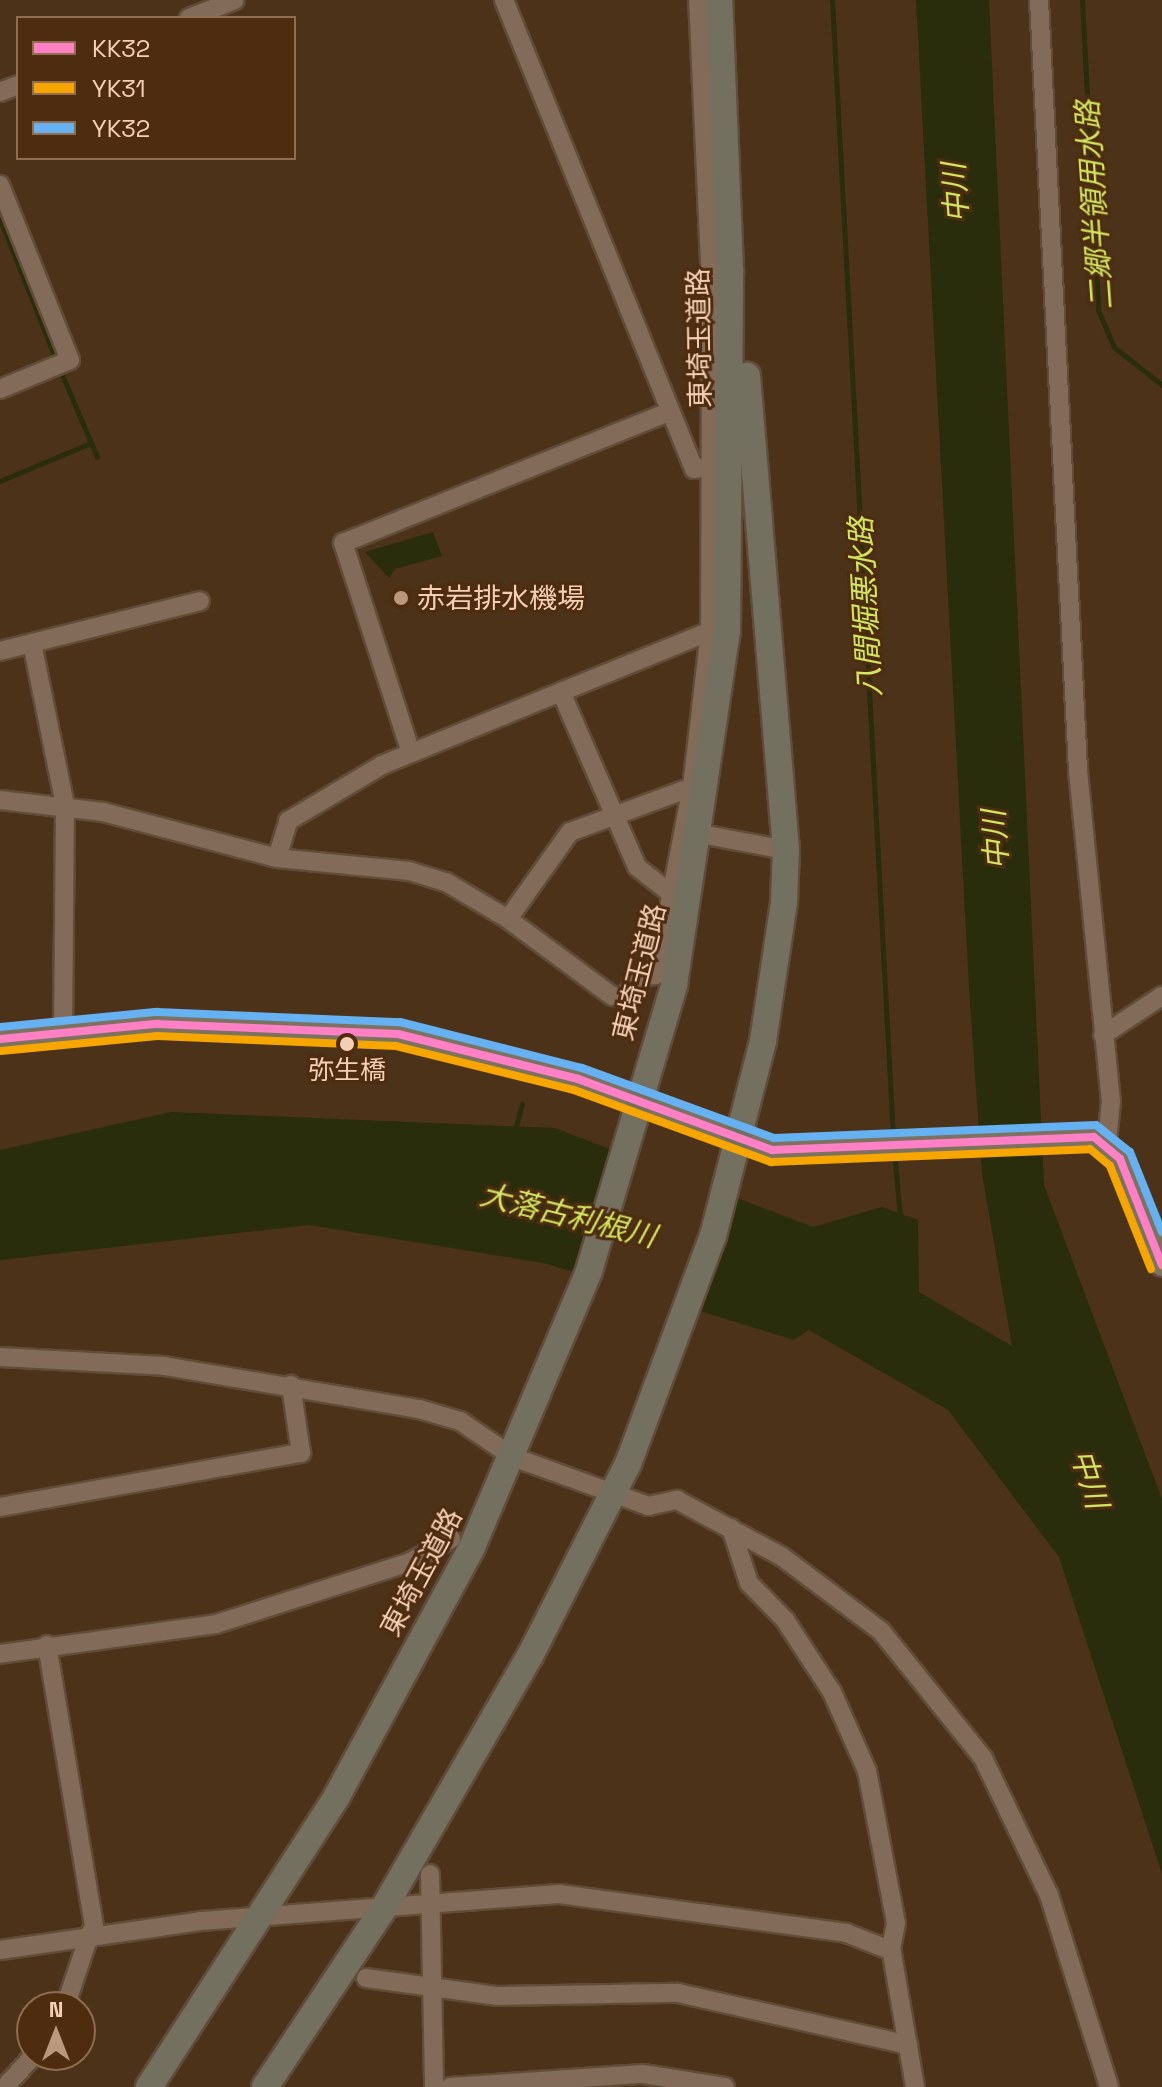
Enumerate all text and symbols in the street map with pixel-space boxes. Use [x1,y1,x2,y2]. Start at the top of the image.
legend [16,16,296,160]
text: KK32 [92,33,150,64]
text: YK31 [92,73,145,104]
water label: 二郷半領用水路 [1070,99,1120,311]
text: YK32 [92,113,150,144]
water label: 中川 [936,162,976,224]
street label: 東埼玉道路 [681,268,717,408]
water label: 八間堀悪水路 [843,516,889,698]
place label: 赤岩排水機場 [417,581,585,615]
marker: 赤岩排水機場 [392,589,410,607]
water label: 中川 [976,809,1016,871]
street label: 東埼玉道路 [606,900,672,1044]
marker: 弥生橋 [339,1036,355,1052]
place label: 弥生橋 [308,1055,386,1087]
water label: 大落古利根川 [476,1177,660,1255]
water label: 中川 [1063,1445,1115,1513]
street label: 東埼玉道路 [373,1502,469,1642]
north arrow [16,1991,96,2071]
text: N [49,1995,63,2023]

